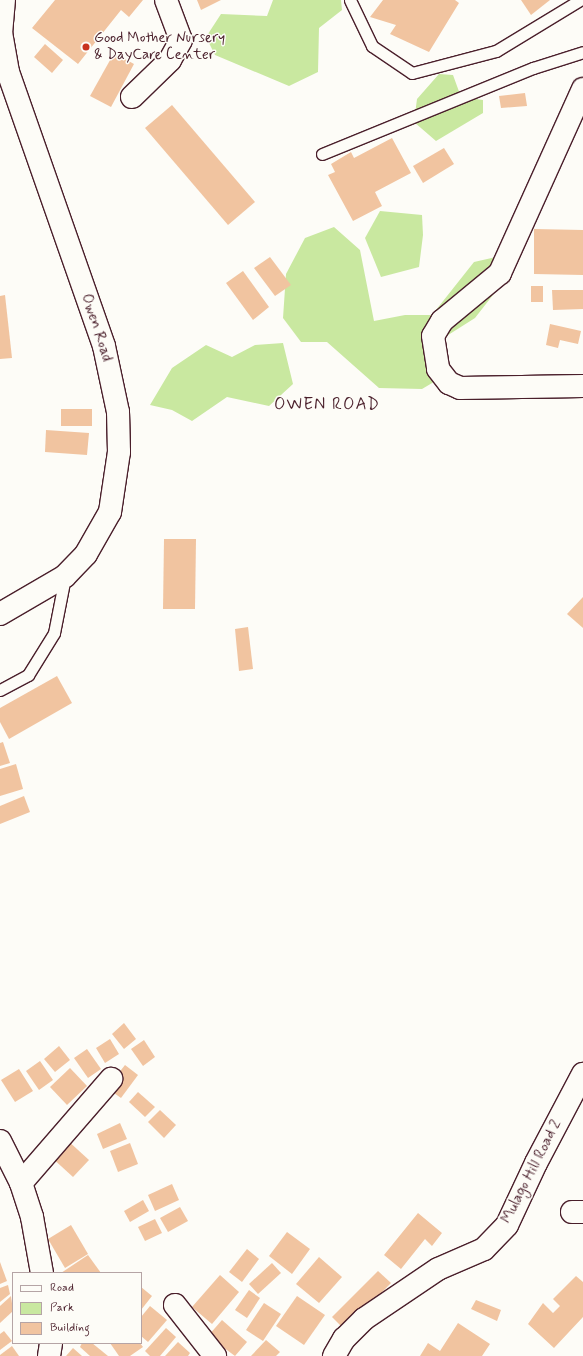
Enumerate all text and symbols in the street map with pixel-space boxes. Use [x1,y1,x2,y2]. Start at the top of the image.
place label: Good Mother Nursery & DayCare Center [94,29,228,64]
marker: Good Mother Nursery & DayCare Center [81,42,91,52]
street label: Owen Road [77,292,115,364]
district label: OWEN ROAD [273,395,381,415]
street label: Mulago Hill Road 2 [498,1117,566,1227]
legend [12,1272,142,1344]
text: Road [50,1280,74,1296]
text: Park [50,1300,74,1316]
text: Building [50,1320,90,1336]

